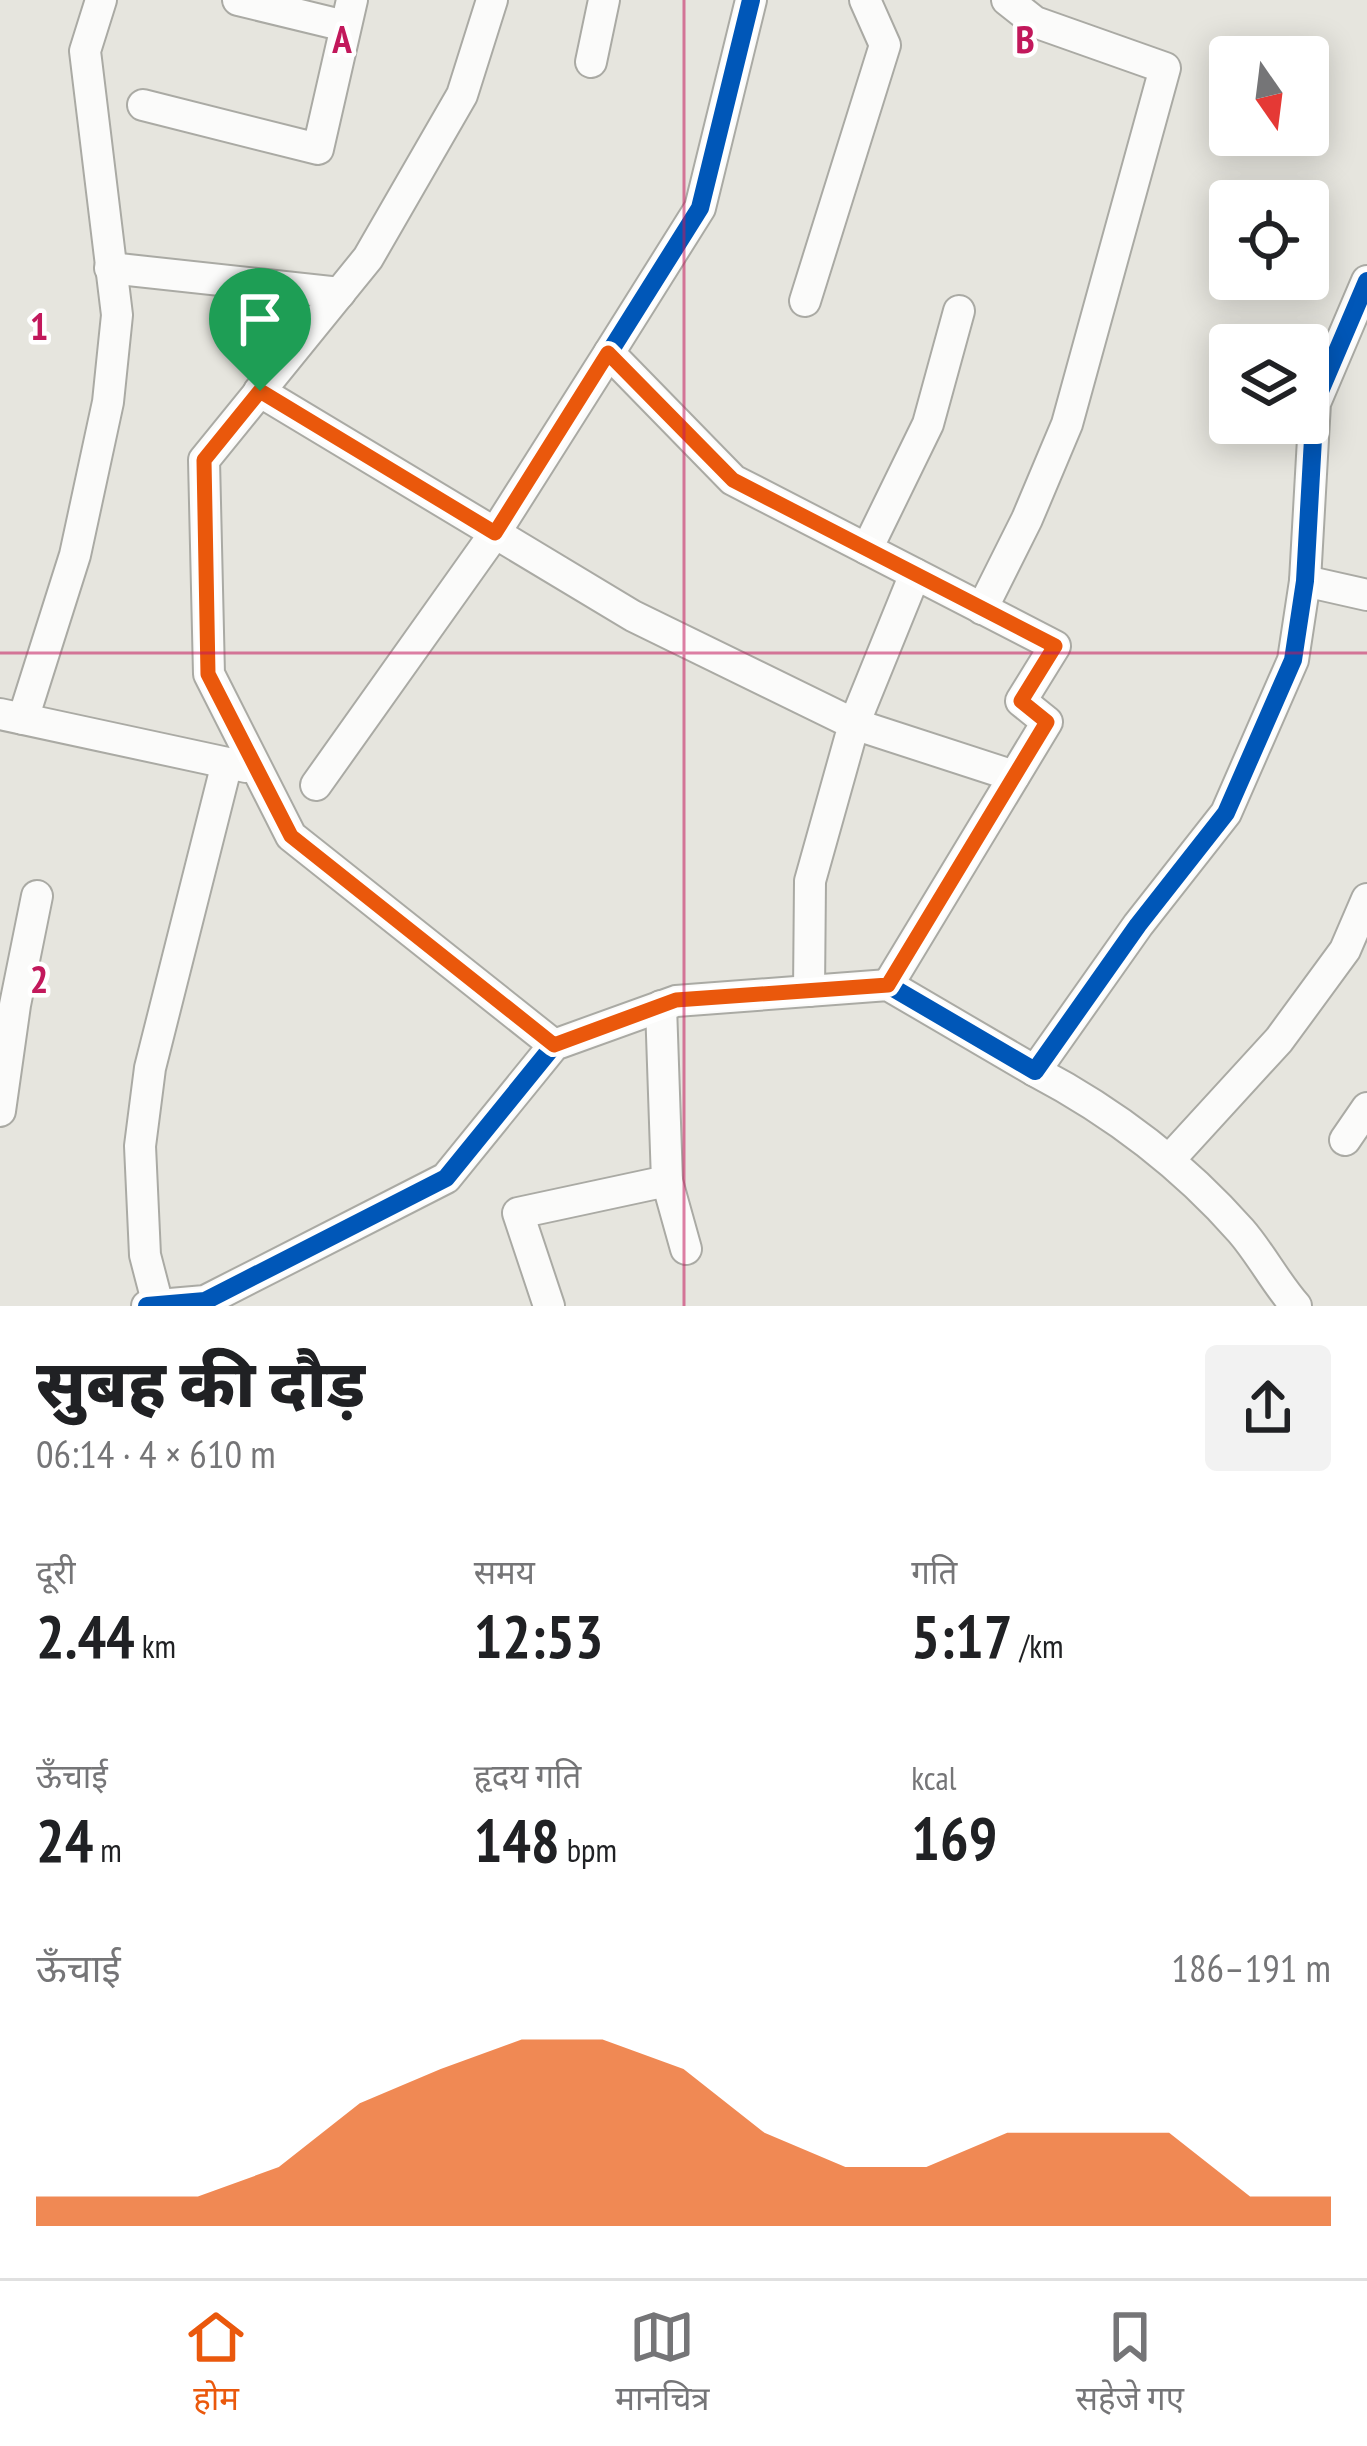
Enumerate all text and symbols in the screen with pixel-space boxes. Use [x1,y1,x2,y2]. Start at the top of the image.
text: A [331,13,352,64]
text: B [1015,13,1035,64]
north arrow [1209,36,1329,156]
map controls [1209,36,1329,444]
button: locate [1209,180,1329,300]
pin [209,268,311,391]
icon: arrive [227,286,293,352]
text: 1 [30,300,48,351]
button: layers [1209,324,1329,444]
text: 2 [30,953,48,1004]
text: सुबह की दौड़ [36,1340,365,1425]
button: share [1205,1345,1331,1471]
text: 06:14 · 4 × 610 m [36,1428,276,1479]
text: दूरी [36,1550,76,1593]
text: समय [474,1550,535,1593]
text: गति [911,1550,957,1593]
text: 2.44 [36,1597,135,1675]
text: 12:53 [474,1597,603,1675]
text: 5:17 [911,1597,1012,1675]
text: km [135,1624,176,1667]
text: /km [1012,1624,1063,1667]
text: ऊँचाई [36,1754,108,1797]
text: हृदय गति [474,1754,581,1797]
text: kcal [911,1756,956,1799]
text: 169 [911,1799,997,1877]
text: 24 [36,1801,93,1879]
text: 148 [474,1801,560,1879]
text: m [93,1828,122,1871]
text: bpm [560,1828,617,1871]
text: ऊँचाई [36,1942,121,1993]
text: 186–191 m [1171,1942,1331,1993]
tab: होम [183,2304,249,2423]
tab: मानचित्र [615,2304,710,2423]
tab: सहेजे गए [1076,2304,1184,2423]

